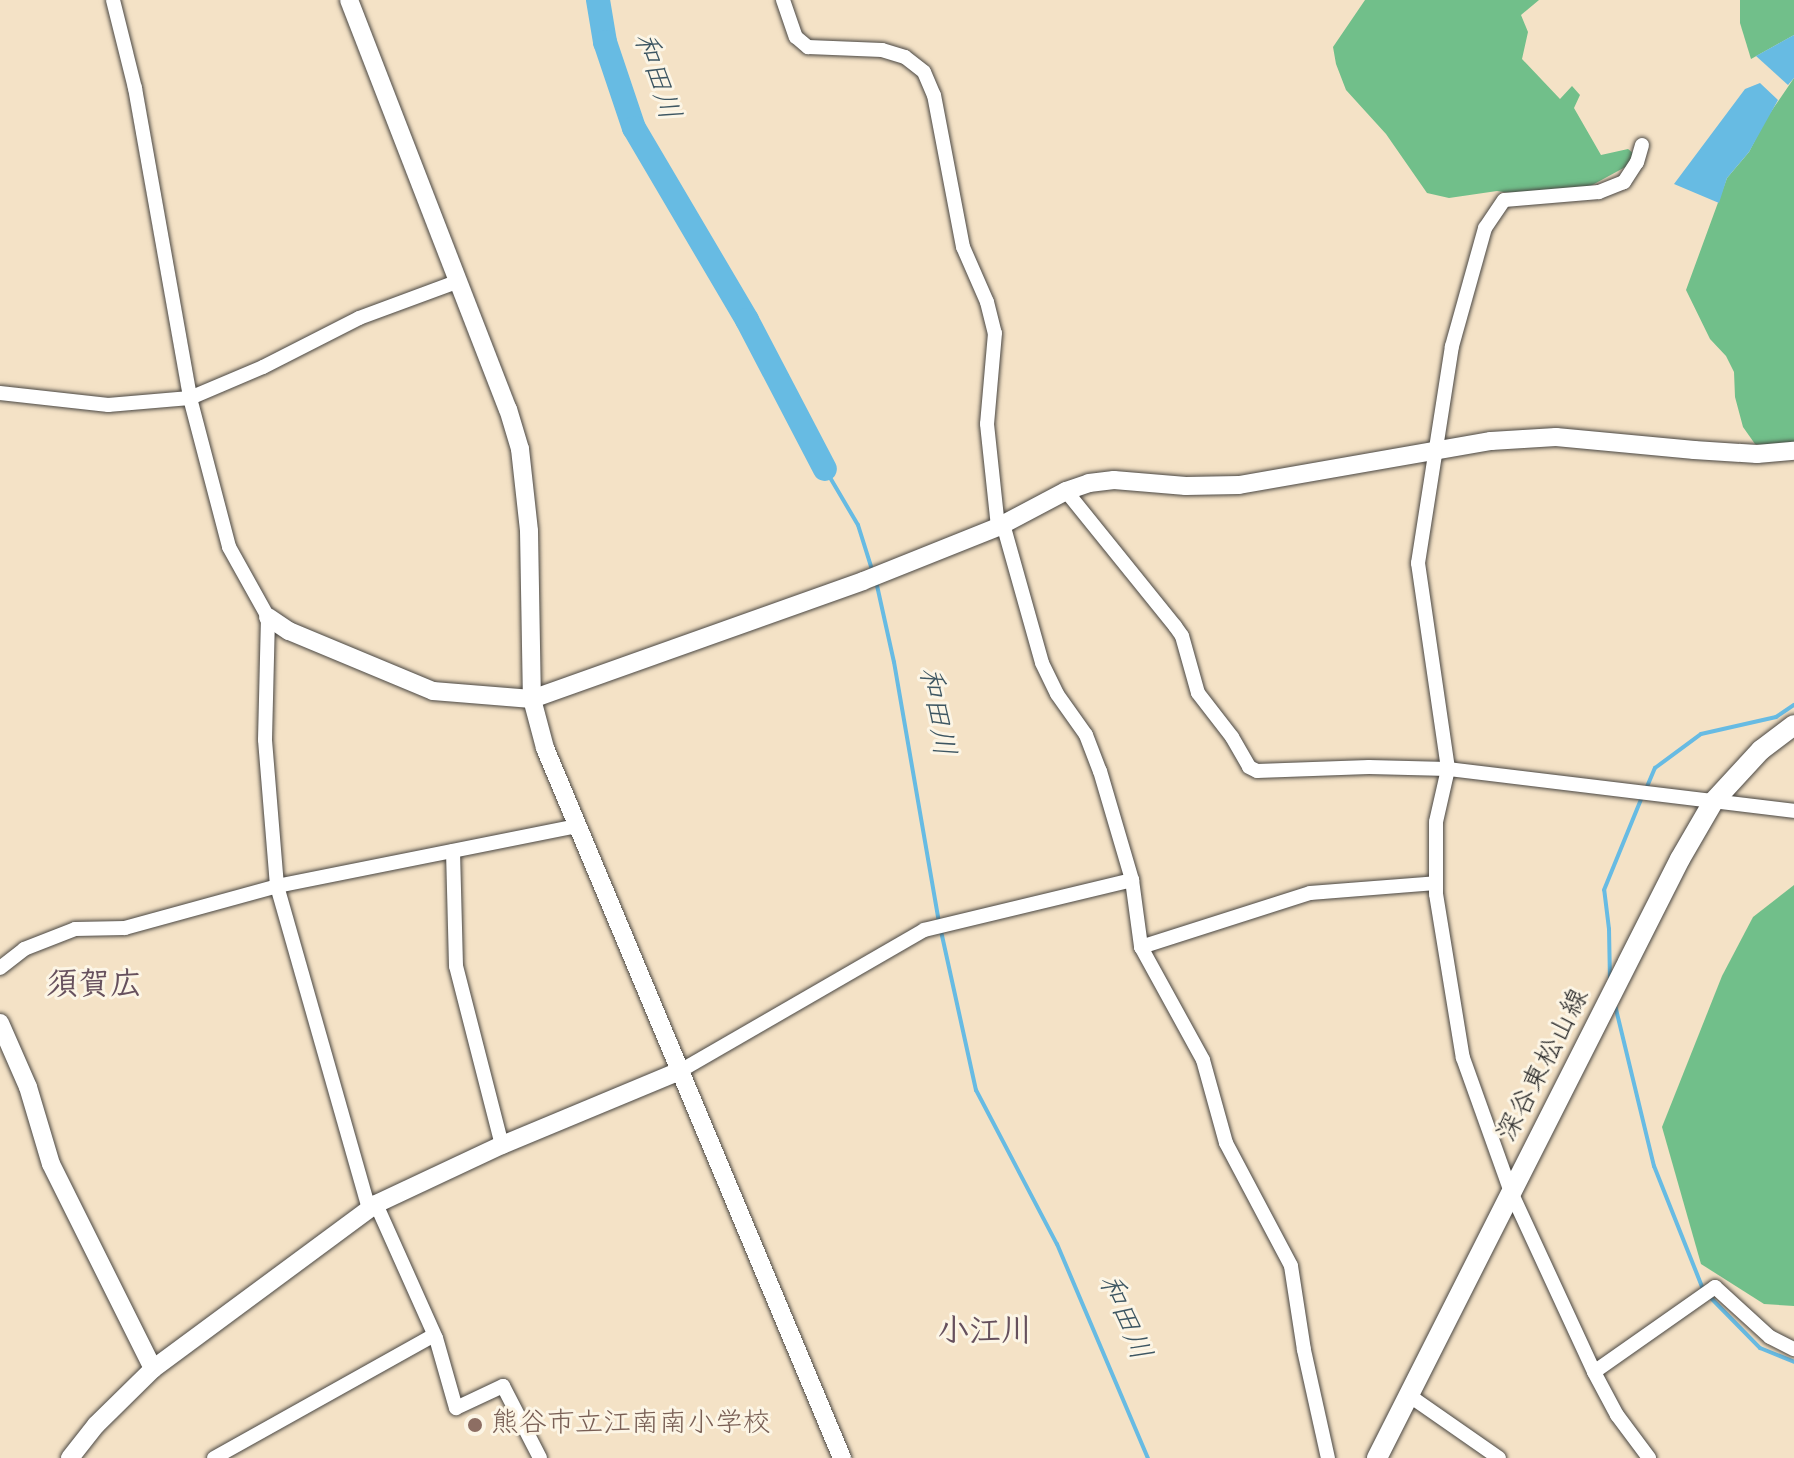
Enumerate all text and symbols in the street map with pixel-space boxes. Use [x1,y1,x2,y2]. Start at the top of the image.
water label: 和田川 [624,29,686,125]
water label: 和田川 [909,665,961,759]
district label: 須賀広 [46,968,142,1006]
street label: 深谷東松山線 [1492,984,1598,1148]
water label: 和田川 [1089,1270,1157,1366]
district label: 小江川 [937,1315,1033,1353]
place label: 熊谷市立江南南小学校 [491,1408,771,1442]
marker: 熊谷市立江南南小学校 [466,1416,484,1434]

